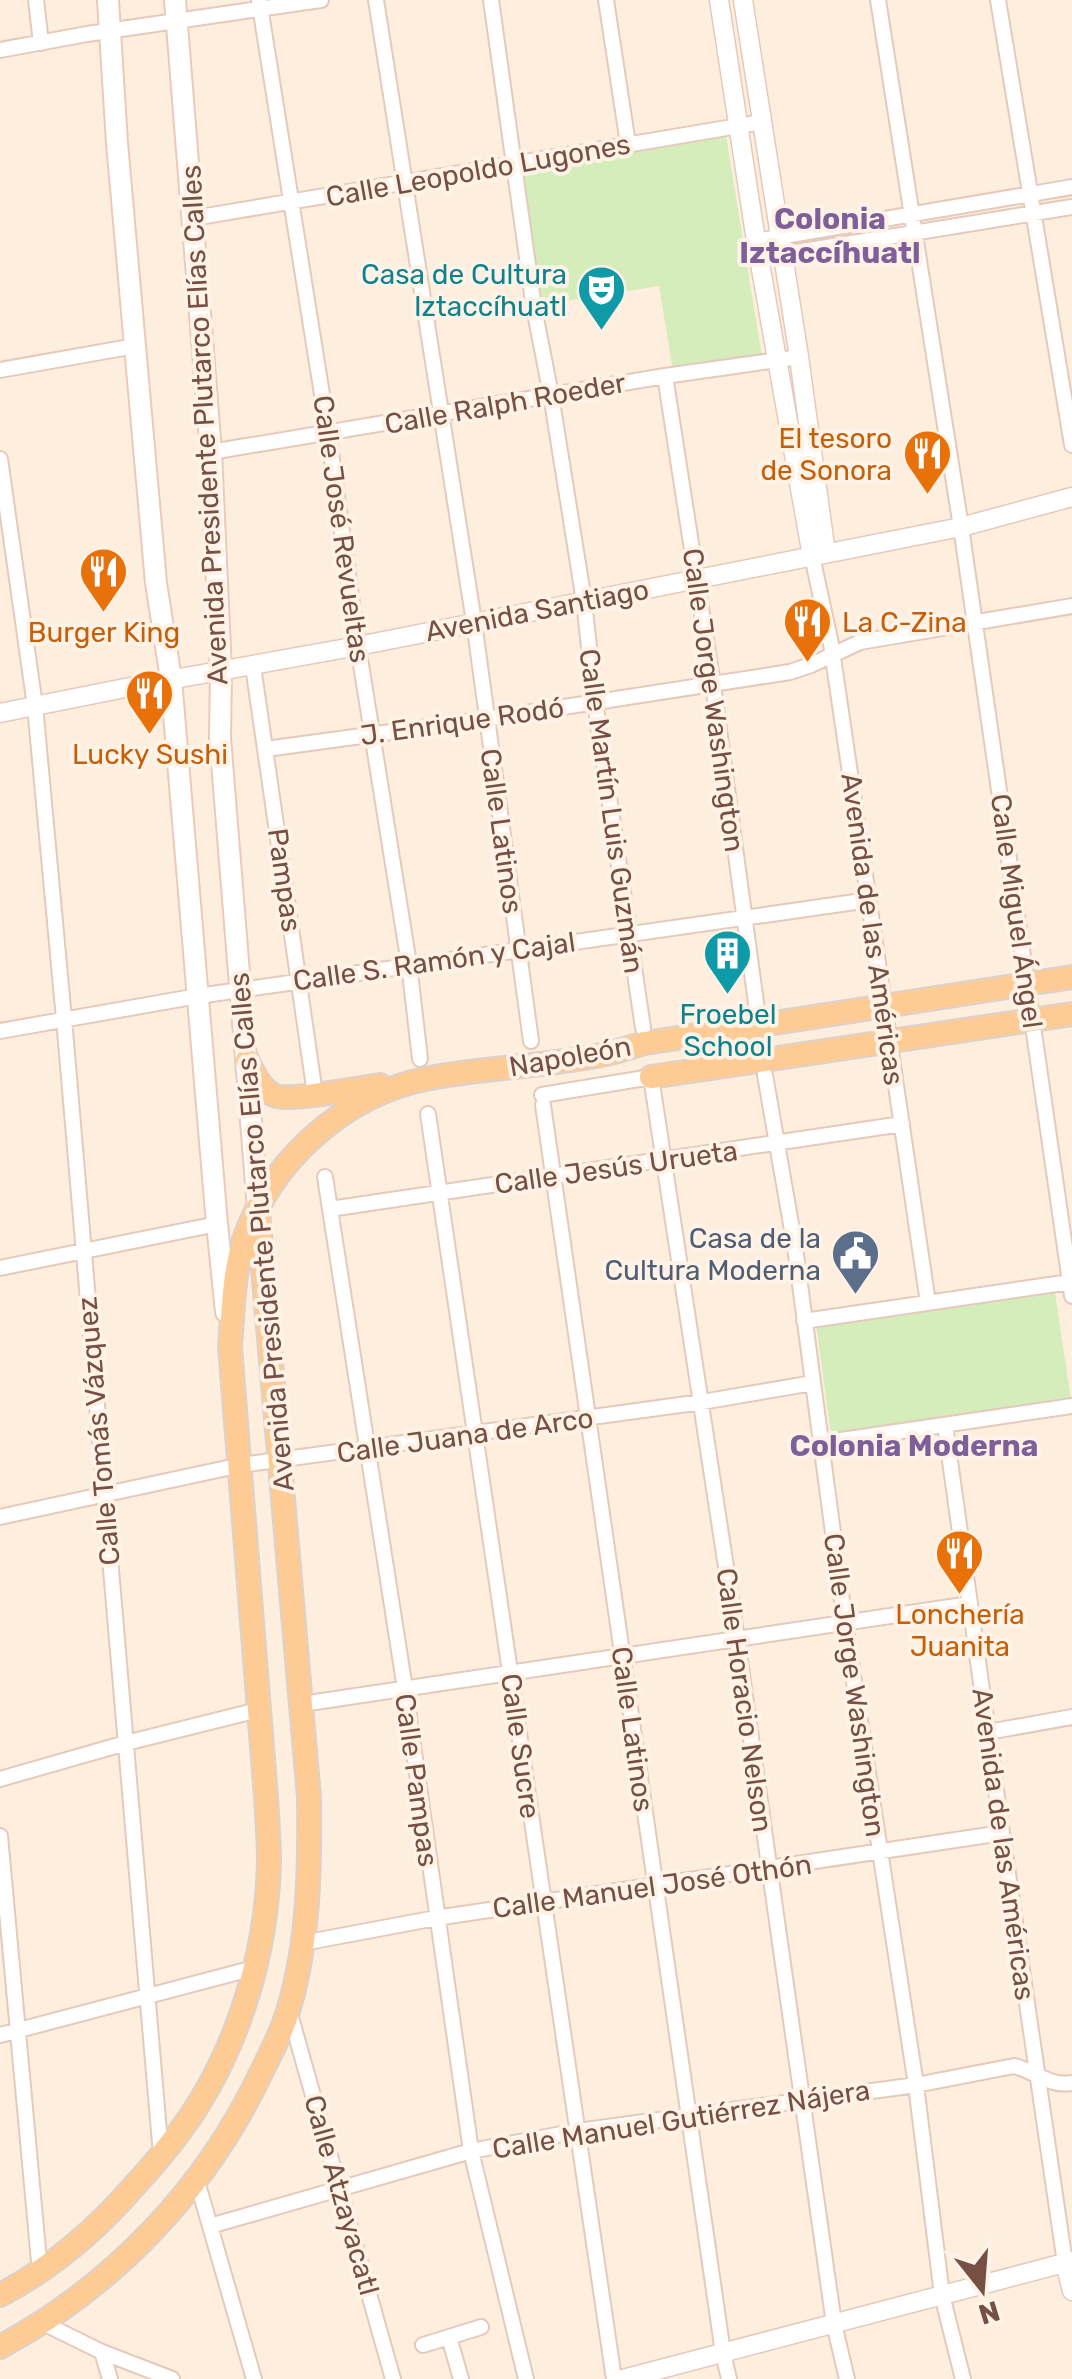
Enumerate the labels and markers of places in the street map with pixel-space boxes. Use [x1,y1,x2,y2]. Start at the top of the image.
place label: Casa de Cultura Iztaccíhuatl [361,258,567,323]
theatre icon: Casa de Cultura Iztaccíhuatl [576,264,628,332]
place label: El tesoro de Sonora [760,422,892,487]
restaurant icon: El tesoro de Sonora [901,428,953,496]
restaurant icon: Burger King [78,546,130,614]
restaurant icon: La C-Zina [781,596,833,664]
place label: La C-Zina [842,606,967,639]
place label: Burger King [28,616,180,649]
restaurant icon: Lucky Sushi [124,668,176,736]
place label: Lucky Sushi [72,738,228,771]
building icon: Froebel School [702,928,754,996]
place label: Froebel School [679,998,777,1063]
place label: Casa de la Cultura Moderna [604,1222,821,1287]
public building icon: Casa de la Cultura Moderna [830,1228,882,1296]
restaurant icon: Lonchería Juanita [934,1528,986,1596]
place label: Lonchería Juanita [895,1598,1025,1663]

